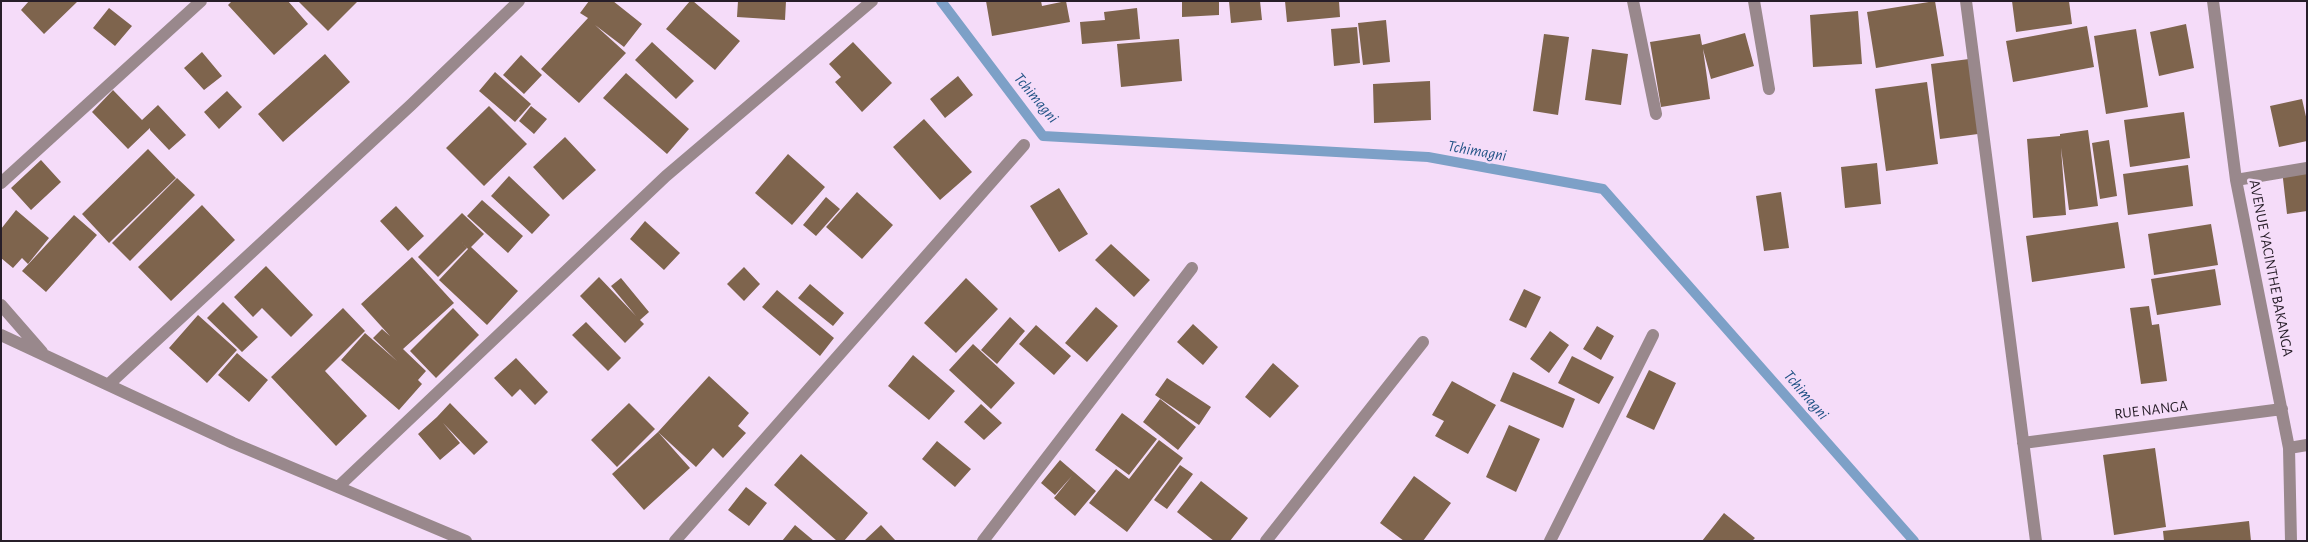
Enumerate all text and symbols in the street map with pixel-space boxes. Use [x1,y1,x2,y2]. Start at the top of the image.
water label: Tchimagni [1010,69,1062,127]
water label: Tchimagni [1446,136,1508,166]
street label: AVENUE YACINTHE BAKANGA [2245,178,2297,358]
water label: Tchimagni [1779,366,1833,424]
street label: RUE NANGA [2113,397,2189,423]

